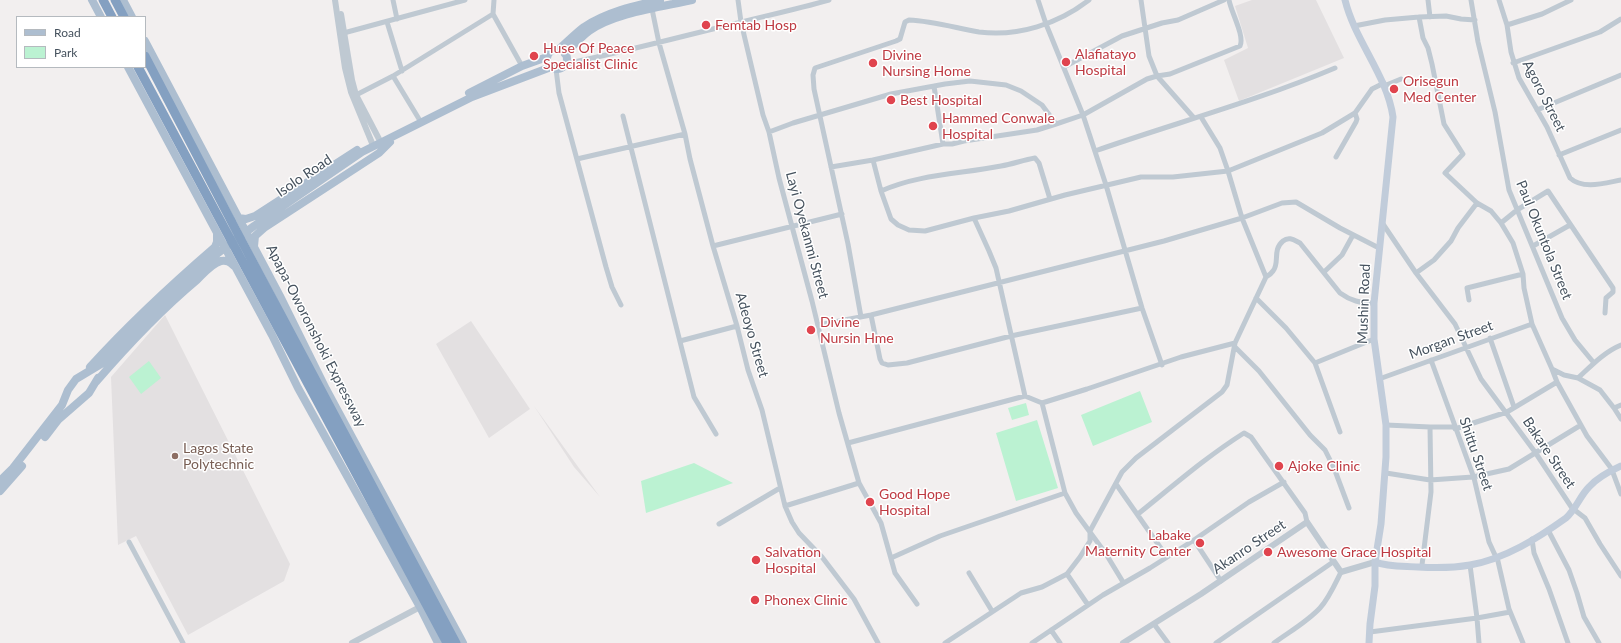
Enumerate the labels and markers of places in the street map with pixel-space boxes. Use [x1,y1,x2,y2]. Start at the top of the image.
place label: Femtab Hosp [715,17,797,33]
marker: Femtab Hosp [700,19,712,31]
place label: Huse Of Peace Specialist Clinic [543,40,638,72]
place label: Alafiatayo Hospital [1075,46,1136,78]
place label: Divine Nursing Home [882,47,971,80]
marker: Huse Of Peace Specialist Clinic [528,50,540,62]
marker: Alafiatayo Hospital [1060,56,1072,68]
marker: Divine Nursing Home [867,57,879,69]
place label: Orisegun Med Center [1403,73,1476,106]
marker: Orisegun Med Center [1388,83,1400,95]
place label: Best Hospital [900,92,982,108]
marker: Best Hospital [885,94,897,106]
place label: Hammed Conwale Hospital [942,110,1055,142]
marker: Hammed Conwale Hospital [927,120,939,132]
place label: Divine Nursin Hme [820,314,894,346]
marker: Divine Nursin Hme [805,324,817,336]
place label: Lagos State Polytechnic [183,440,254,472]
marker: Lagos State Polytechnic [170,451,180,461]
place label: Ajoke Clinic [1288,458,1360,474]
marker: Ajoke Clinic [1273,460,1285,472]
place label: Good Hope Hospital [879,486,950,518]
marker: Good Hope Hospital [864,496,876,508]
place label: Labake Maternity Center [1085,527,1191,560]
marker: Labake Maternity Center [1194,537,1206,549]
place label: Salvation Hospital [765,544,821,576]
place label: Awesome Grace Hospital [1277,544,1431,560]
marker: Awesome Grace Hospital [1262,546,1274,558]
marker: Salvation Hospital [750,554,762,566]
place label: Phonex Clinic [764,592,848,608]
marker: Phonex Clinic [749,594,761,606]

